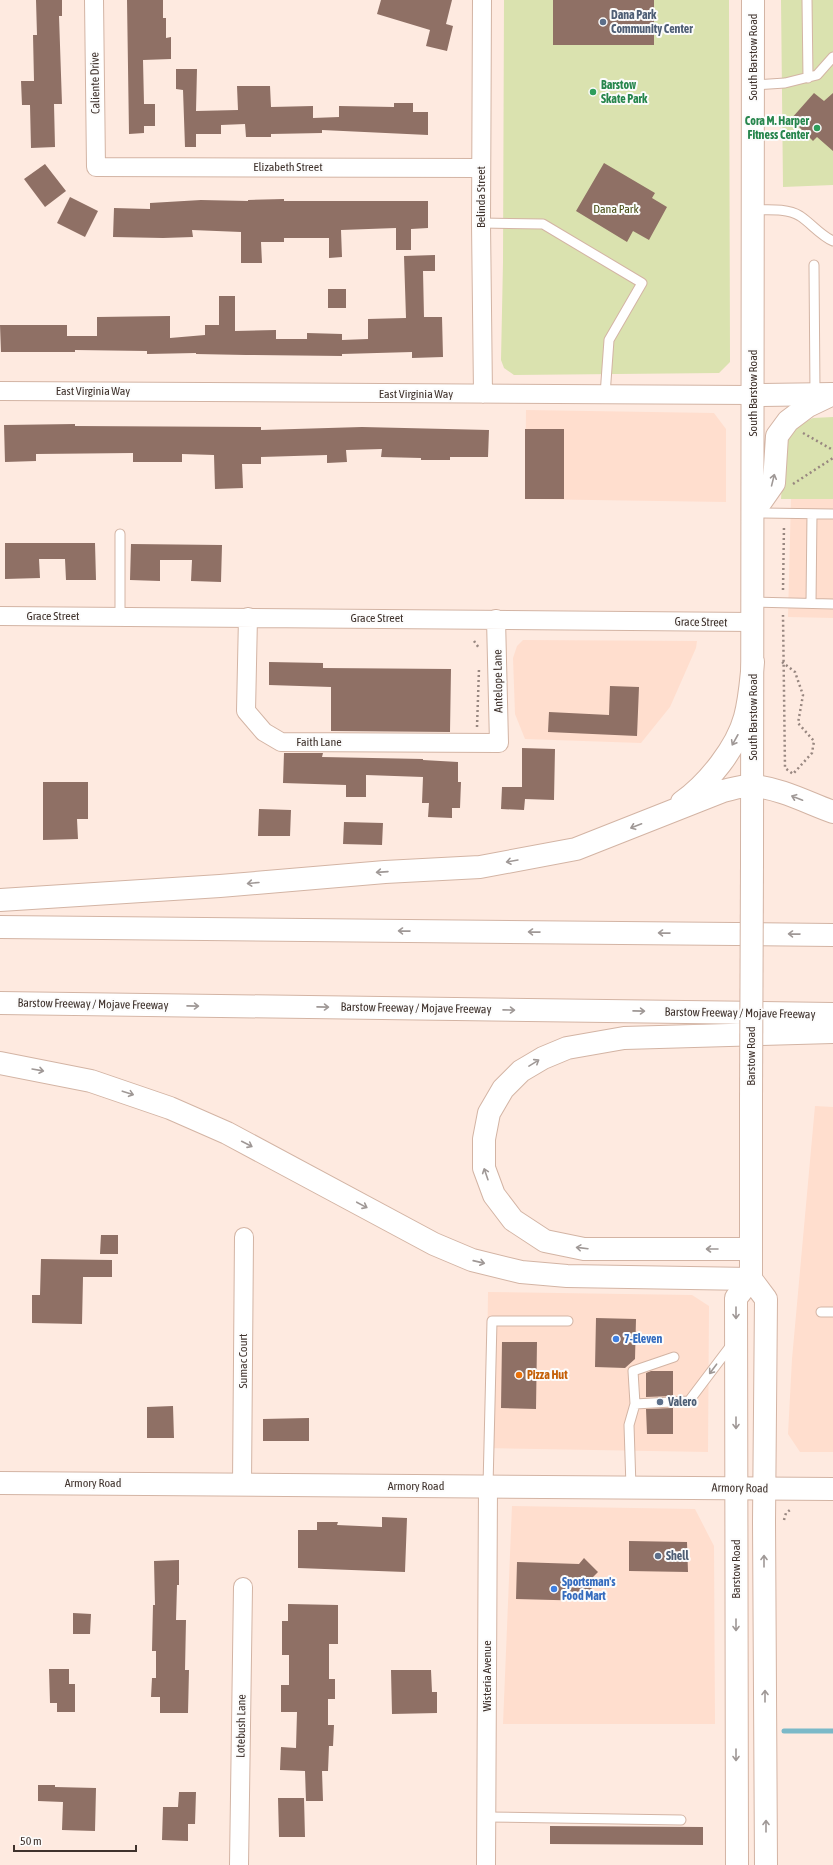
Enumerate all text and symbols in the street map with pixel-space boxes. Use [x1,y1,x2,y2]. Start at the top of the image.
place label: Dana Park Community Center [611,8,693,36]
street label: South Barstow Road [746,13,760,101]
marker: Dana Park Community Center [598,17,608,27]
street label: Caliente Drive [87,52,103,114]
place label: Barstow Skate Park [601,78,648,106]
marker: Barstow Skate Park [588,87,598,97]
place label: Cora M. Harper Fitness Center [745,114,809,142]
marker: Cora M. Harper Fitness Center [812,123,822,133]
street label: Elizabeth Street [253,160,323,174]
street label: Belinda Street [474,165,488,228]
park label: Dana Park [593,202,639,216]
street label: South Barstow Road [746,349,760,437]
street label: East Virginia Way [56,384,130,398]
street label: East Virginia Way [379,387,453,401]
one-way arrow [769,474,777,487]
street label: Grace Street [26,609,80,623]
street label: Grace Street [350,611,404,625]
street label: Grace Street [674,615,728,629]
street label: Antelope Lane [490,649,506,713]
street label: South Barstow Road [746,673,760,761]
one-way arrow [730,734,738,746]
street label: Faith Lane [296,735,342,749]
one-way arrow [791,794,803,802]
one-way arrow [631,822,643,830]
one-way arrow [506,857,519,865]
one-way arrow [376,868,389,875]
one-way arrow [247,880,260,887]
one-way arrow [398,927,411,935]
one-way arrow [528,928,541,936]
one-way arrow [658,929,671,937]
one-way arrow [788,930,801,938]
street label: Barstow Freeway / Mojave Freeway [17,996,169,1012]
street label: Barstow Freeway / Mojave Freeway [340,1000,492,1016]
one-way arrow [186,1002,199,1009]
one-way arrow [316,1003,329,1011]
street label: Barstow Freeway / Mojave Freeway [664,1005,816,1021]
one-way arrow [502,1006,515,1013]
one-way arrow [632,1007,645,1015]
street label: Barstow Road [744,1026,758,1086]
one-way arrow [528,1059,540,1067]
one-way arrow [32,1066,45,1074]
one-way arrow [121,1090,134,1097]
one-way arrow [241,1141,253,1148]
one-way arrow [482,1168,490,1180]
one-way arrow [356,1202,368,1209]
one-way arrow [576,1244,589,1252]
one-way arrow [706,1245,719,1253]
one-way arrow [472,1258,485,1266]
one-way arrow [732,1306,740,1319]
place label: 7-Eleven [624,1332,662,1346]
street label: Sumac Court [236,1333,250,1388]
marker: 7-Eleven [611,1334,621,1344]
one-way arrow [709,1364,717,1375]
place label: Pizza Hut [527,1368,568,1382]
marker: Pizza Hut [514,1370,524,1380]
place label: Valero [667,1395,697,1409]
marker: Valero [655,1397,665,1407]
one-way arrow [732,1416,740,1429]
street label: Armory Road [65,1476,121,1490]
street label: Armory Road [388,1479,444,1493]
street label: Armory Road [712,1481,768,1495]
street label: Barstow Road [729,1539,743,1599]
place label: Shell [666,1549,689,1563]
marker: Shell [653,1551,663,1561]
one-way arrow [760,1555,768,1568]
place label: Sportsman's Food Mart [562,1575,616,1603]
marker: Sportsman's Food Mart [549,1584,559,1594]
one-way arrow [732,1618,740,1631]
street label: Wisteria Avenue [480,1640,494,1712]
one-way arrow [761,1690,769,1703]
street label: Lotebush Lane [233,1694,249,1758]
one-way arrow [732,1748,740,1761]
one-way arrow [762,1820,770,1833]
scale bar [14,1827,136,1853]
text: 50 m [20,1834,42,1848]

